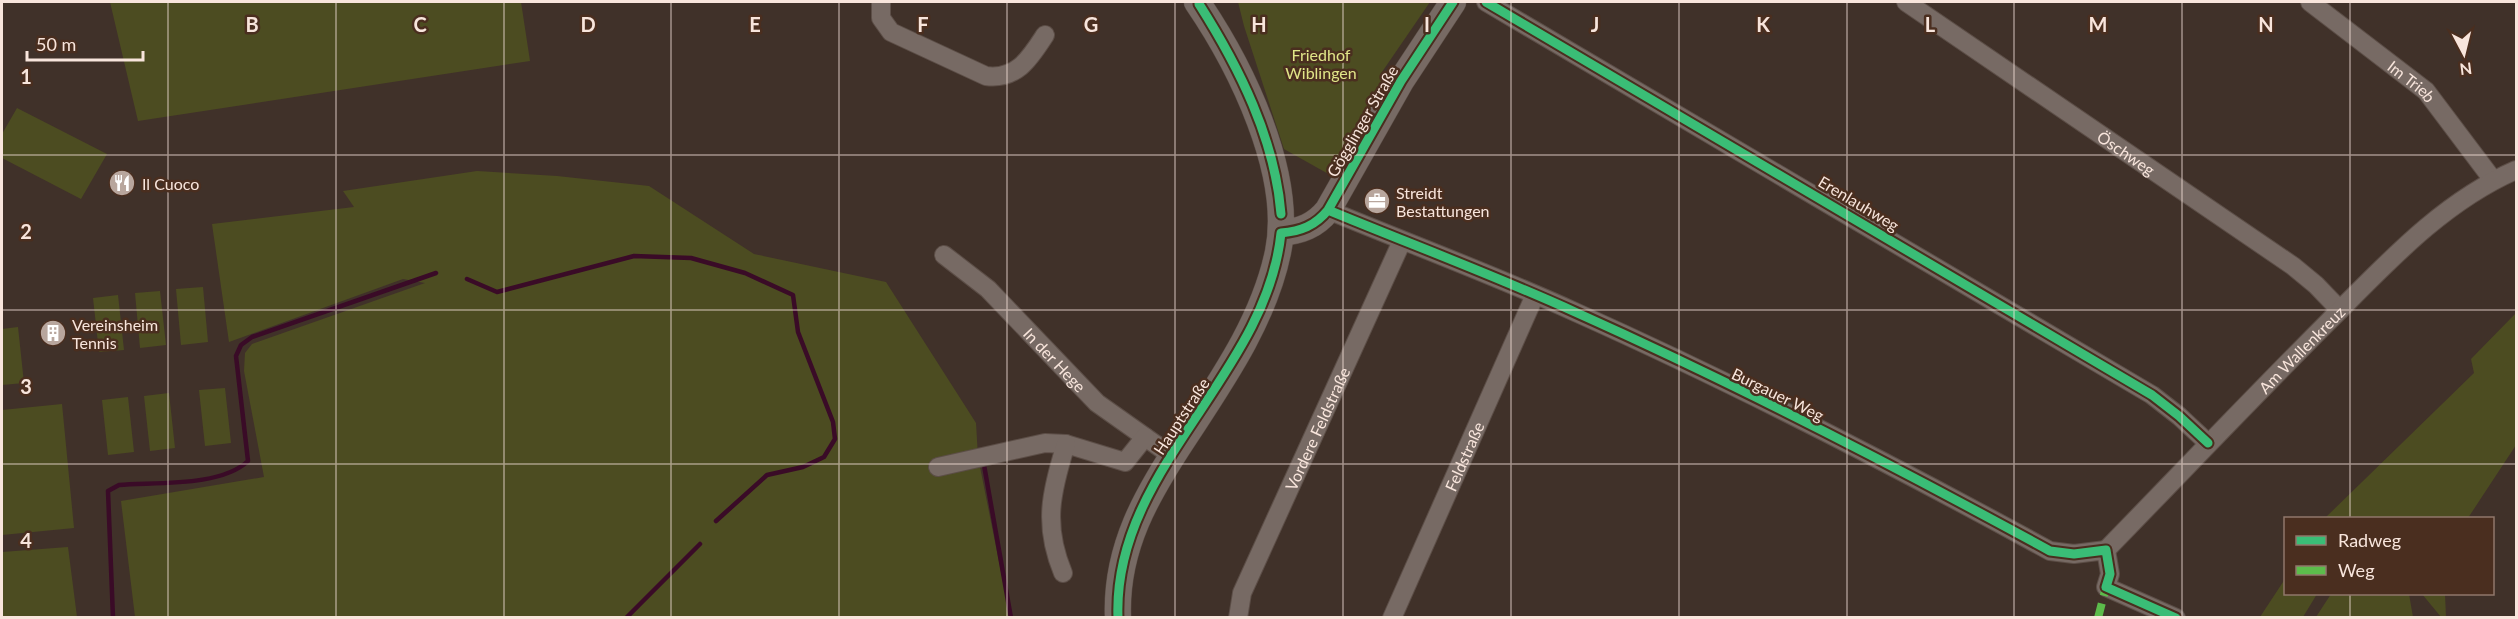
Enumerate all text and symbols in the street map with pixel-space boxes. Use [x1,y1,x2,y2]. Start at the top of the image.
text: B [245,12,259,36]
text: C [413,12,427,36]
text: D [580,12,596,36]
text: E [749,12,761,36]
text: F [917,12,929,36]
text: G [1084,12,1098,36]
text: H [1251,12,1267,36]
text: I [1424,12,1430,36]
text: J [1591,12,1599,36]
text: K [1756,12,1770,36]
text: L [1925,12,1936,36]
text: M [2089,12,2107,36]
text: N [2258,12,2274,36]
scale bar [27,24,142,62]
north arrow [2434,24,2494,84]
text: 50 m [36,33,76,55]
park label: Friedhof Wiblingen [1285,45,1357,82]
street label: Im Trieb [2384,56,2440,105]
text: N [2459,59,2473,80]
street label: Gögglinger Straße [1322,62,1402,180]
text: 1 [20,64,32,88]
street label: Öschweg [2094,126,2159,179]
restaurant icon: Il Cuoco [107,168,137,198]
street label: Erenlauhweg [1815,172,1903,234]
place label: Il Cuoco [142,174,199,193]
place label: Streidt Bestattungen [1396,183,1490,220]
office icon: Streidt Bestattungen [1362,186,1392,216]
text: 2 [20,219,32,243]
street label: Am Wallenkreuz [2254,302,2348,397]
place label: Vereinsheim Tennis [72,315,158,352]
building icon: Vereinsheim Tennis [38,318,68,348]
street label: In der Hege [1020,323,1090,395]
street label: Vordere Feldstraße [1281,364,1353,493]
street label: Burgauer Weg [1729,364,1827,424]
text: 3 [20,374,32,398]
street label: Hauptstraße [1149,374,1213,458]
street label: Feldstraße [1440,419,1487,494]
legend [2284,517,2494,595]
text: 4 [20,528,32,552]
text: Radweg [2338,529,2401,551]
text: Weg [2338,559,2375,581]

